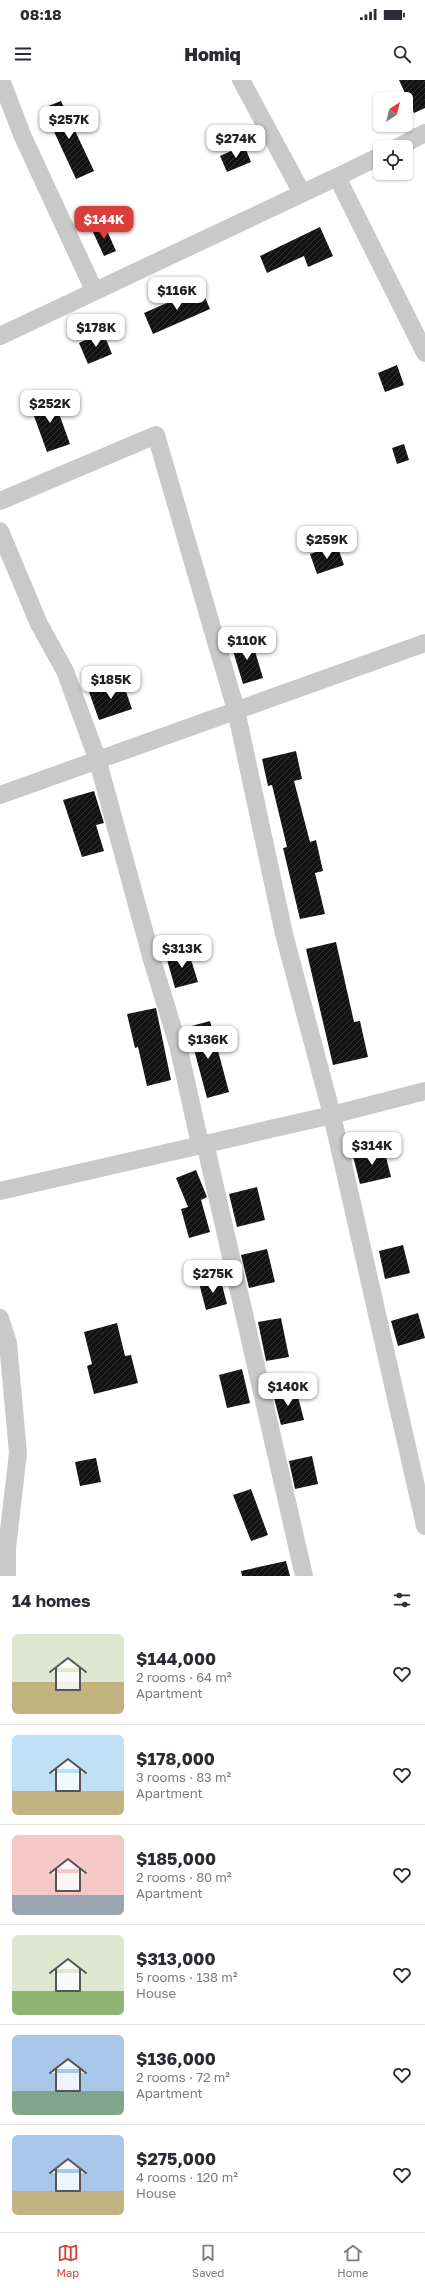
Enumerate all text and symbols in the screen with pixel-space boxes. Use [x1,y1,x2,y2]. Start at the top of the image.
text: 08:18 [20,5,61,23]
icon: menu [12,43,34,65]
text: Homiq [184,43,241,65]
icon: search [391,43,413,65]
north arrow [373,92,413,132]
map controls [373,92,413,180]
pin: $257K [41,106,97,140]
text: $257K [48,111,90,127]
pin: $274K [208,125,264,159]
text: $274K [215,130,257,146]
button: locate [373,140,413,180]
pin: $144K [76,206,132,240]
text: $144K [83,211,125,227]
pin: $116K [149,277,205,311]
text: $116K [157,282,197,298]
pin: $178K [68,314,124,348]
text: $178K [76,319,116,335]
pin: $252K [22,390,78,424]
text: $252K [29,395,71,411]
pin: $259K [299,526,355,560]
text: $259K [306,531,348,547]
pin: $110K [219,627,275,661]
text: $110K [227,632,267,648]
pin: $185K [83,666,139,700]
text: $185K [90,671,132,687]
pin: $313K [154,935,210,969]
text: $313K [162,940,202,956]
pin: $136K [180,1026,236,1060]
text: $136K [187,1031,229,1047]
pin: $314K [344,1132,400,1166]
text: $314K [352,1137,392,1153]
pin: $275K [185,1260,241,1294]
text: $275K [192,1265,234,1281]
pin: $140K [260,1373,316,1407]
text: $140K [267,1378,309,1394]
icon: filters [391,1589,413,1611]
text: 14 homes [12,1590,91,1611]
text: $144,000 [136,1648,216,1669]
icon: home [44,1650,92,1698]
icon: heart [391,1663,413,1685]
text: 2 rooms · 64 m² [136,1669,231,1685]
text: Apartment [136,1685,203,1701]
text: $178,000 [136,1748,215,1769]
icon: home [44,1751,92,1799]
icon: heart [391,1764,413,1786]
text: 3 rooms · 83 m² [136,1769,231,1785]
text: Apartment [136,1785,203,1801]
text: $185,000 [136,1848,216,1869]
icon: home [44,1851,92,1899]
icon: heart [391,1864,413,1886]
text: 2 rooms · 80 m² [136,1869,232,1885]
text: Apartment [136,1885,203,1901]
text: $313,000 [136,1948,215,1969]
icon: home [44,1951,92,1999]
icon: heart [391,1964,413,1986]
text: 5 rooms · 138 m² [136,1969,237,1985]
text: House [136,1985,176,2001]
text: $136,000 [136,2048,216,2069]
icon: home [44,2051,92,2099]
icon: heart [391,2064,413,2086]
text: 2 rooms · 72 m² [136,2069,230,2085]
text: Apartment [136,2085,203,2101]
text: $275,000 [136,2148,216,2169]
icon: home [44,2151,92,2199]
icon: heart [391,2164,413,2186]
text: 4 rooms · 120 m² [136,2169,238,2185]
text: House [136,2185,176,2201]
tab: Map [57,2242,79,2279]
tab: Saved [192,2242,224,2279]
tab: Home [337,2242,368,2279]

